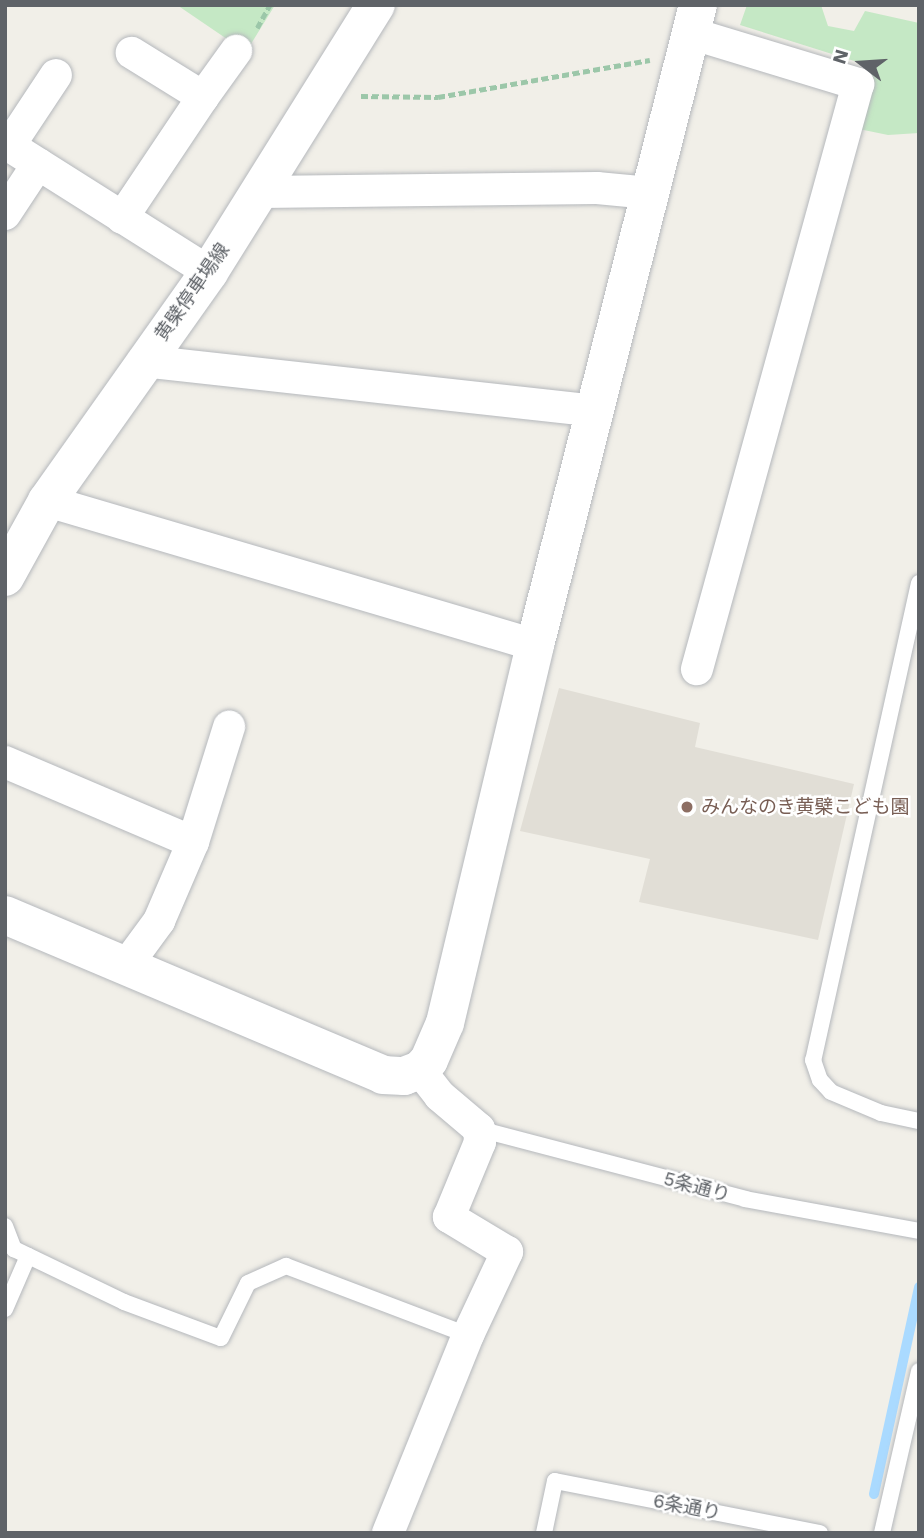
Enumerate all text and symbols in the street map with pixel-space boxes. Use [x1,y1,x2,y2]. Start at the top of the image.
north arrow [826,28,896,98]
text: N [827,47,853,67]
street label: 黄檗停車場線 [150,239,234,345]
place label: みんなのき黄檗こども園 [701,796,910,818]
marker: みんなのき黄檗こども園 [679,799,695,815]
street label: 5条通り [661,1167,733,1207]
street label: 6条通り [651,1489,723,1525]

